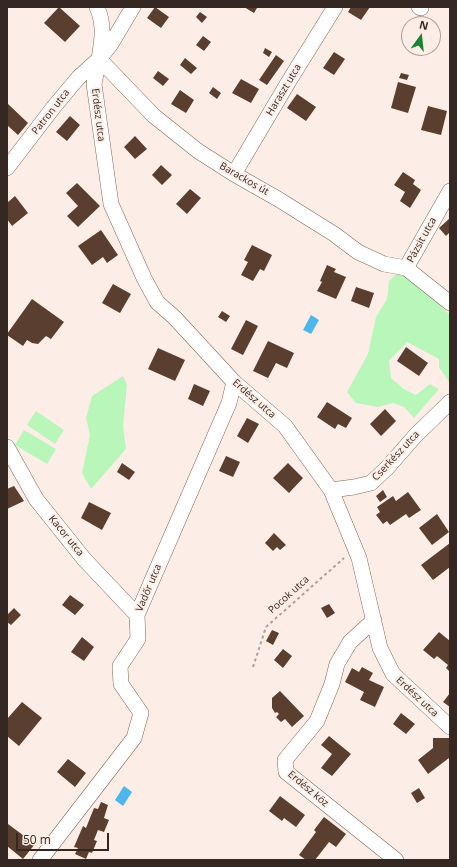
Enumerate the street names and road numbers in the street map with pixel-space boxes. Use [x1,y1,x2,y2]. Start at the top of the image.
street label: Haraszt utca [264,62,304,118]
street label: Patron utca [30,87,72,137]
street label: Erdész utca [89,88,107,142]
street label: Barackos út [217,160,271,198]
street label: Pázsit utca [405,215,439,265]
street label: Erdész utca [230,377,278,421]
street label: Cserkész utca [370,429,422,483]
street label: Kacor utca [46,513,86,559]
street label: Vadőr utca [134,562,164,614]
street label: Pocok utca [266,574,312,616]
street label: Erdész utca [393,674,441,720]
street label: Erdész köz [285,769,331,809]

